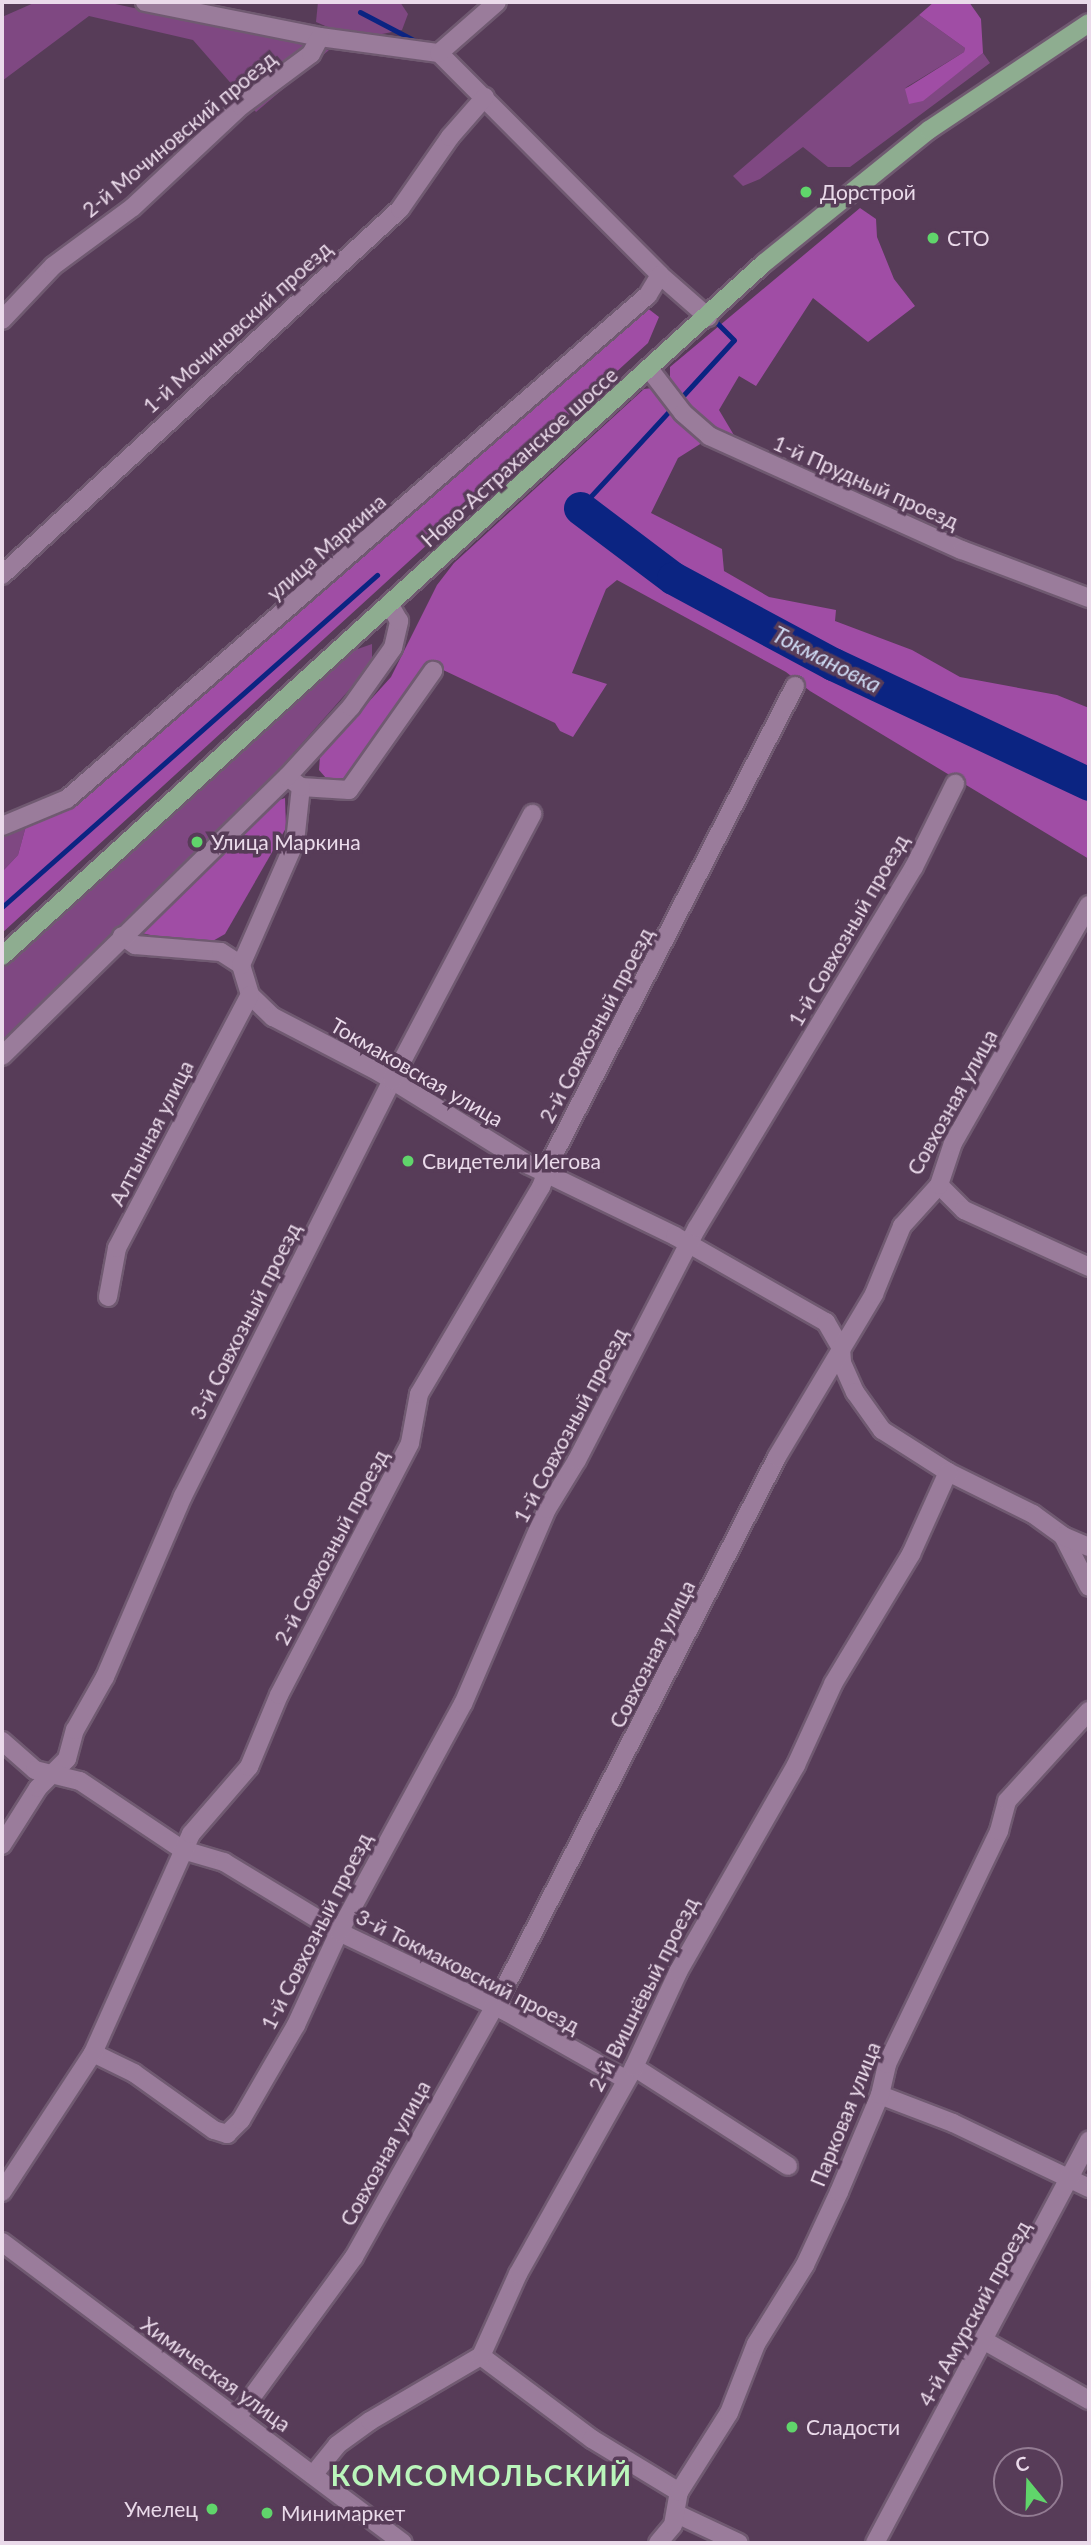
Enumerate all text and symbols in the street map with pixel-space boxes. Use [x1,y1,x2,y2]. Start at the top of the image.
street label: 2-й Мочиновский проезд [77,46,281,222]
place label: Дорстрой [820,179,916,205]
marker: Дорстрой [798,184,814,200]
place label: СТО [947,225,990,251]
marker: СТО [925,230,941,246]
street label: 1-й Мочиновский проезд [138,236,336,418]
street label: Ново-Астраханское шоссе [415,362,623,552]
street label: 1-й Прудный проезд [769,430,963,534]
street label: улица Маркина [261,489,391,605]
water label: Токмановка [768,620,886,698]
place label: Улица Маркина [211,829,361,855]
street label: 1-й Совхозный проезд [783,829,913,1031]
marker: Улица Маркина [189,834,205,850]
street label: 2-й Совхозный проезд [534,923,658,1127]
street label: Токмаковская улица [326,1012,508,1132]
street label: Совхозная улица [902,1025,1002,1179]
street label: Алтынная улица [104,1056,198,1210]
place label: Свидетели Иегова [422,1148,601,1174]
marker: Свидетели Иегова [400,1153,416,1169]
street label: 3-й Совхозный проезд [184,1218,306,1424]
street label: 1-й Совхозный проезд [508,1323,632,1527]
street label: 2-й Совхозный проезд [269,1445,393,1649]
street label: Совхозная улица [604,1576,700,1732]
street label: 1-й Совхозный проезд [255,1828,377,2034]
street label: 2-й Вишнёвый проезд [583,1892,703,2096]
street label: 3-й Токмаковский проезд [352,1904,584,2038]
street label: Парковая улица [805,2038,885,2190]
street label: Совхозная улица [335,2076,435,2230]
street label: 4-й Амурский проезд [912,2216,1036,2410]
street label: Химическая улица [136,2311,296,2437]
place label: Сладости [806,2414,900,2440]
marker: Сладости [784,2419,800,2435]
north arrow [993,2447,1063,2517]
text: С [1012,2451,1031,2476]
district label: КОМСОМОЛЬСКИЙ [332,2458,632,2492]
place label: Умелец [124,2496,198,2522]
place label: Минимаркет [281,2500,405,2526]
marker: Умелец [204,2501,220,2517]
marker: Минимаркет [259,2505,275,2521]

